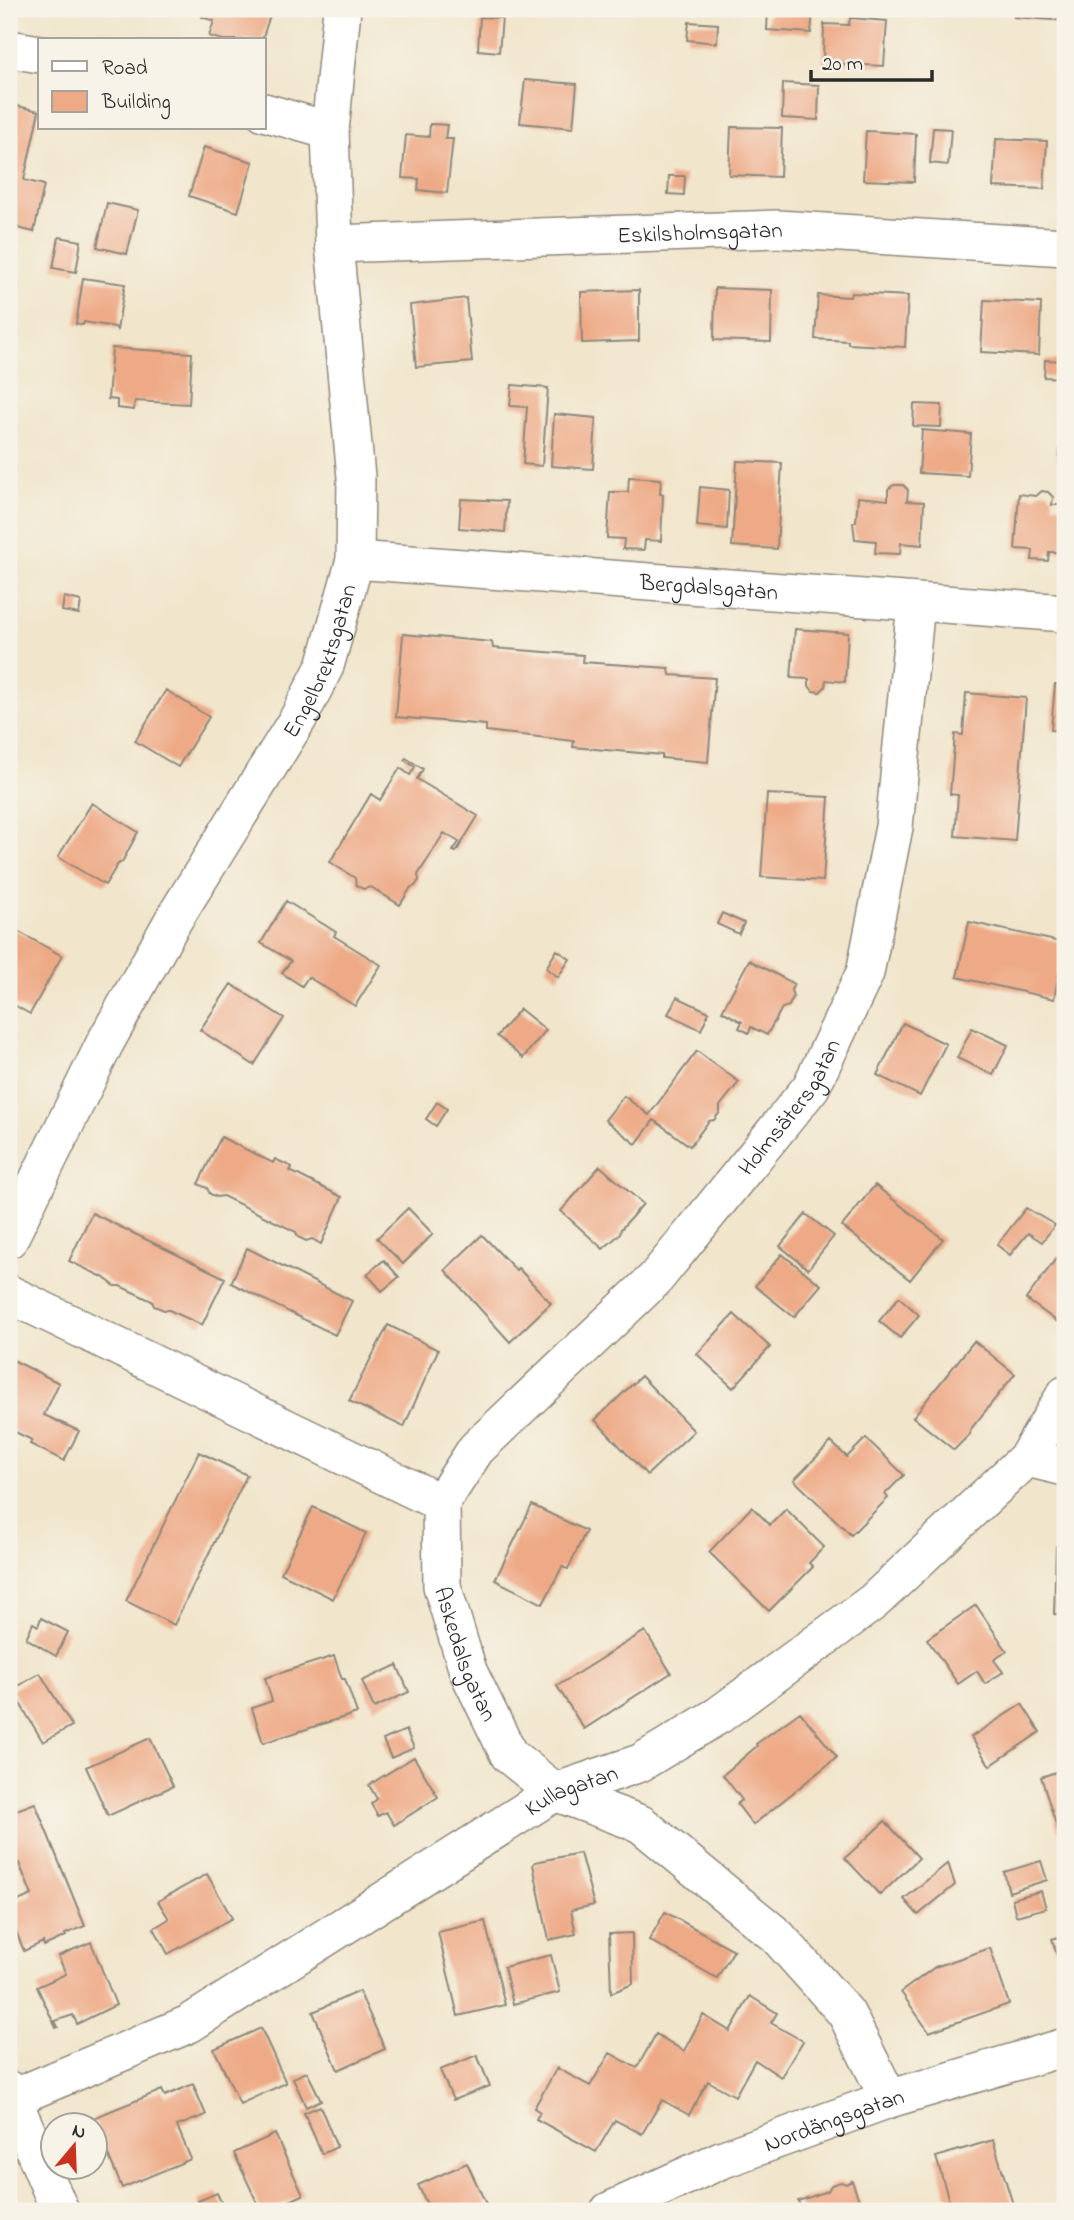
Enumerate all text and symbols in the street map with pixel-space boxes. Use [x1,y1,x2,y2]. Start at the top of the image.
legend [38,38,266,130]
scale bar [811,38,932,82]
text: 20 m [822,50,863,80]
text: Road [102,54,148,84]
text: Building [101,88,171,120]
street label: Eskilsholmsgatan [617,215,783,253]
street label: Bergdalsgatan [638,567,779,611]
street label: Engelbrektsgatan [276,581,366,745]
street label: Holmsätersgatan [731,1034,850,1184]
street label: Askedalsgatan [424,1583,504,1728]
street label: Kullagatan [519,1758,623,1826]
street label: Nordängsgatan [760,2081,908,2162]
north arrow [38,2112,108,2182]
text: N [68,2117,89,2147]

